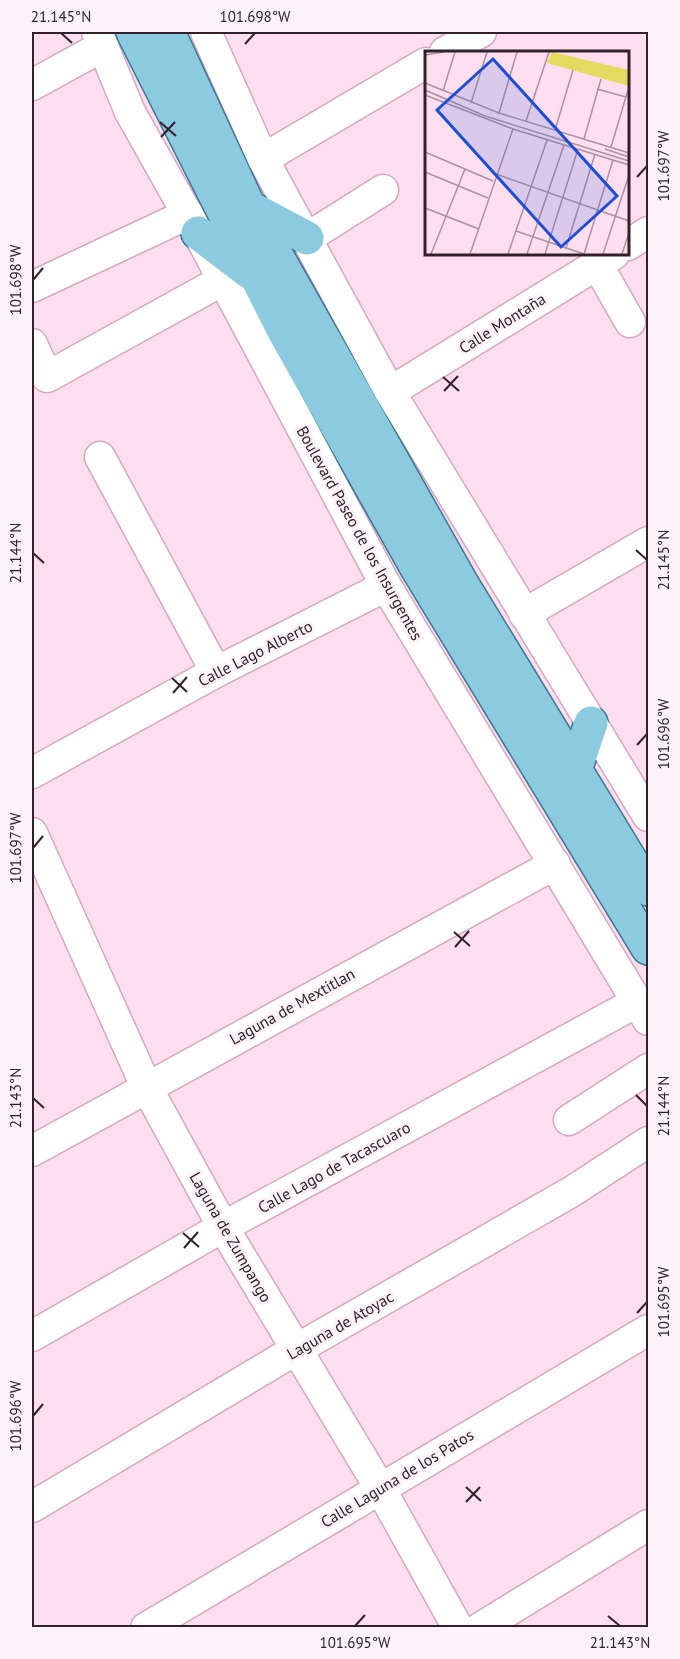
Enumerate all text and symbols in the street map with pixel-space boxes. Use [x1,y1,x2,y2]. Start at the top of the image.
text: 21.145°N [31,7,91,26]
text: 101.698°W [219,7,291,26]
inset map [425,51,629,255]
text: 101.697°W [654,130,673,202]
text: 101.698°W [6,244,25,316]
street label: Calle Montaña [455,288,549,358]
street label: Boulevard Paseo de los Insurgentes [293,422,428,644]
text: 21.144°N [6,523,25,583]
text: 21.145°N [654,530,673,590]
street label: Calle Lago Alberto [194,616,316,690]
text: 101.696°W [654,698,673,770]
text: 101.697°W [6,812,25,884]
street label: Laguna de Mextitlan [226,963,358,1049]
text: 21.143°N [6,1068,25,1128]
text: 21.144°N [654,1076,673,1136]
street label: Calle Lago de Tacascuaro [254,1117,414,1217]
street label: Laguna de Zumpango [186,1168,276,1306]
text: 101.695°W [654,1266,673,1338]
street label: Laguna de Atoyac [283,1286,397,1364]
text: 101.696°W [6,1380,25,1452]
street label: Calle Laguna de los Patos [317,1424,477,1532]
text: 101.695°W [319,1633,391,1652]
text: 21.143°N [590,1633,650,1652]

